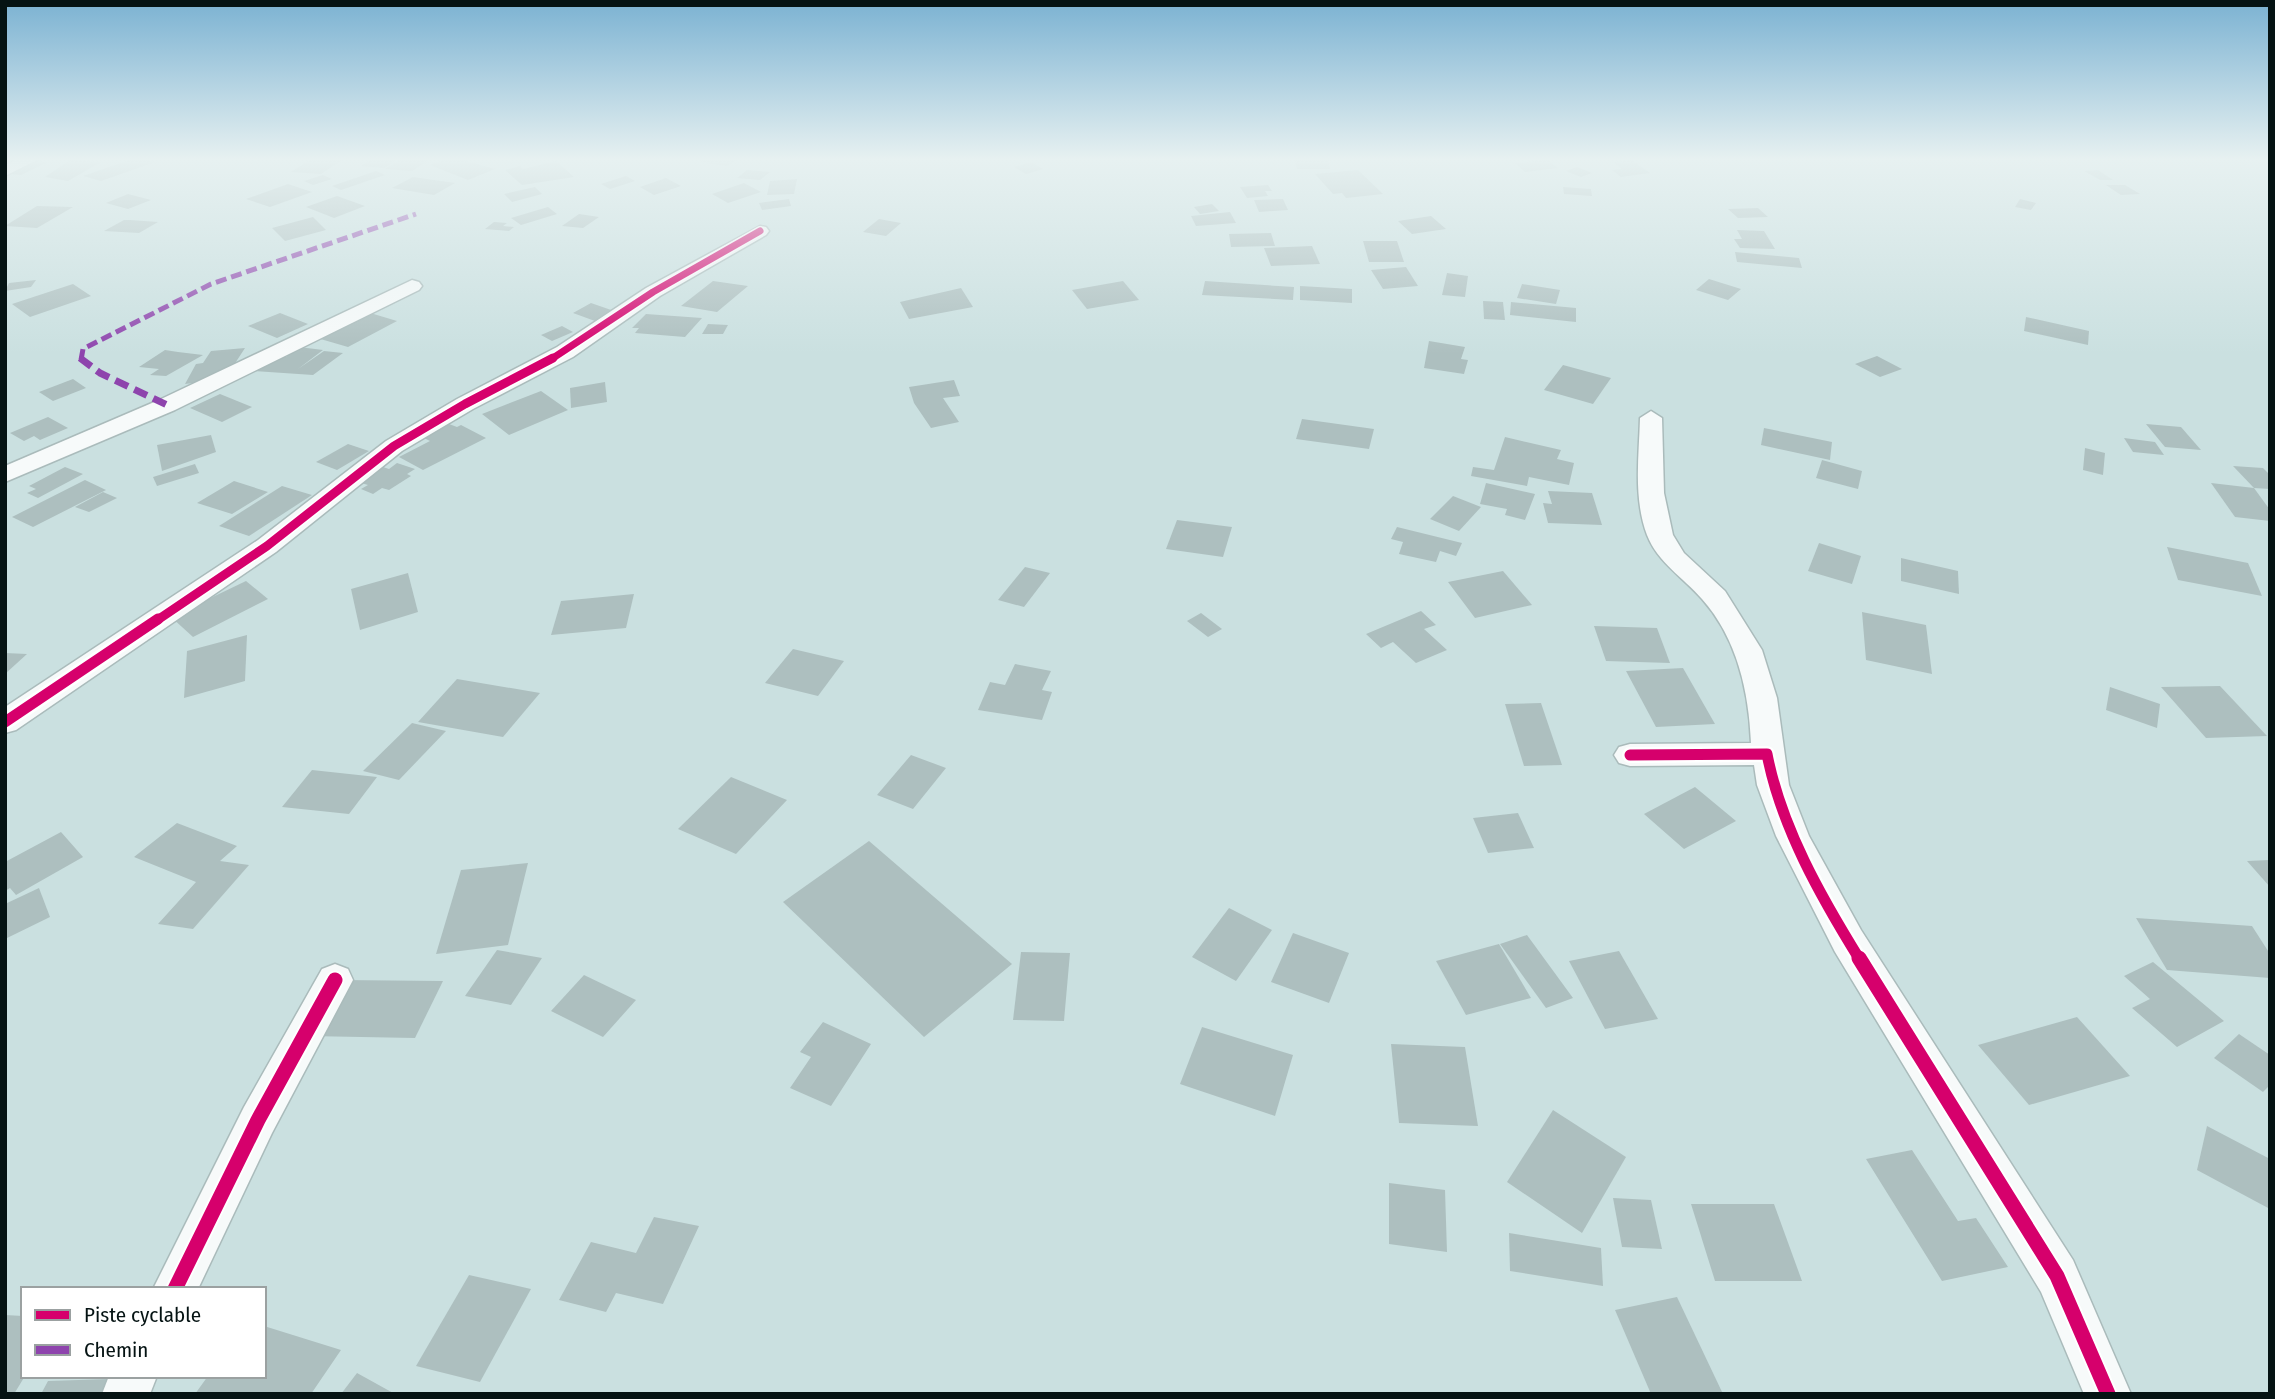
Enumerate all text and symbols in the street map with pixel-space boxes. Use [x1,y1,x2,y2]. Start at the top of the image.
legend [21,1287,266,1378]
text: Piste cyclable [84,1302,201,1328]
text: Chemin [84,1337,148,1363]

